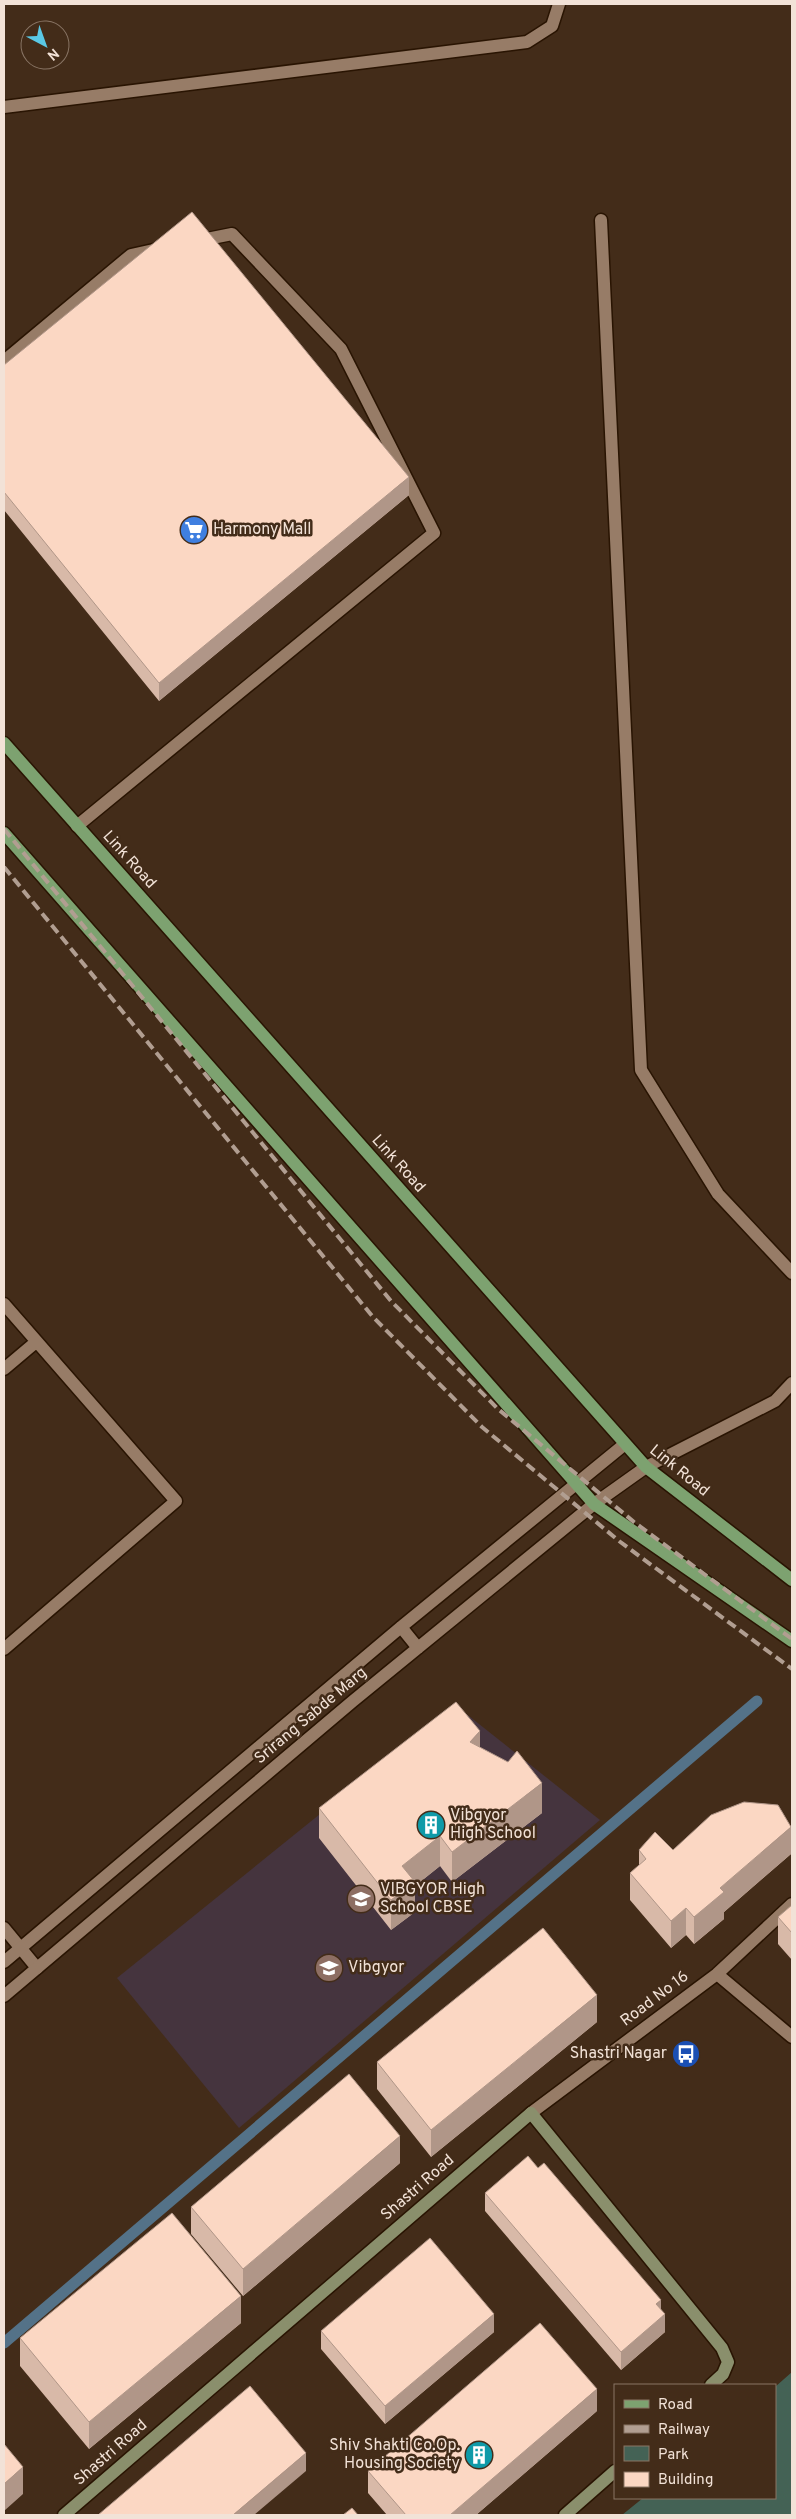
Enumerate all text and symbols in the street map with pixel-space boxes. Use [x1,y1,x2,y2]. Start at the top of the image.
north arrow [20,20,70,70]
text: N [43,44,62,63]
supermarket icon: Harmony Mall [179,515,209,545]
place label: Harmony Mall [213,520,312,540]
street label: Link Road [98,827,160,893]
street label: Link Road [367,1131,429,1197]
street label: Link Road [645,1441,713,1501]
street label: Srirang Sabde Marg [251,1663,371,1769]
place label: Vibgyor High School [450,1806,536,1844]
building icon: Vibgyor High School [416,1810,446,1840]
place label: VIBGYOR High School CBSE [380,1880,485,1918]
school or university icon: VIBGYOR High School CBSE [346,1884,376,1914]
school or university icon: Vibgyor [314,1953,344,1983]
place label: Vibgyor [348,1958,404,1978]
street label: Road No 16 [617,1967,693,2031]
bus stop icon: Shastri Nagar [671,2039,701,2069]
place label: Shastri Nagar [570,2044,667,2064]
street label: Shastri Road [377,2151,459,2225]
legend [614,2384,776,2499]
text: Road [658,2396,693,2415]
street label: Shastri Road [70,2416,152,2490]
text: Railway [658,2421,710,2440]
place label: Shiv Shakti Co.Op. Housing Society [329,2436,460,2474]
building icon: Shiv Shakti Co.Op. Housing Society [464,2440,494,2470]
text: Park [658,2446,689,2465]
text: Building [658,2471,713,2490]

